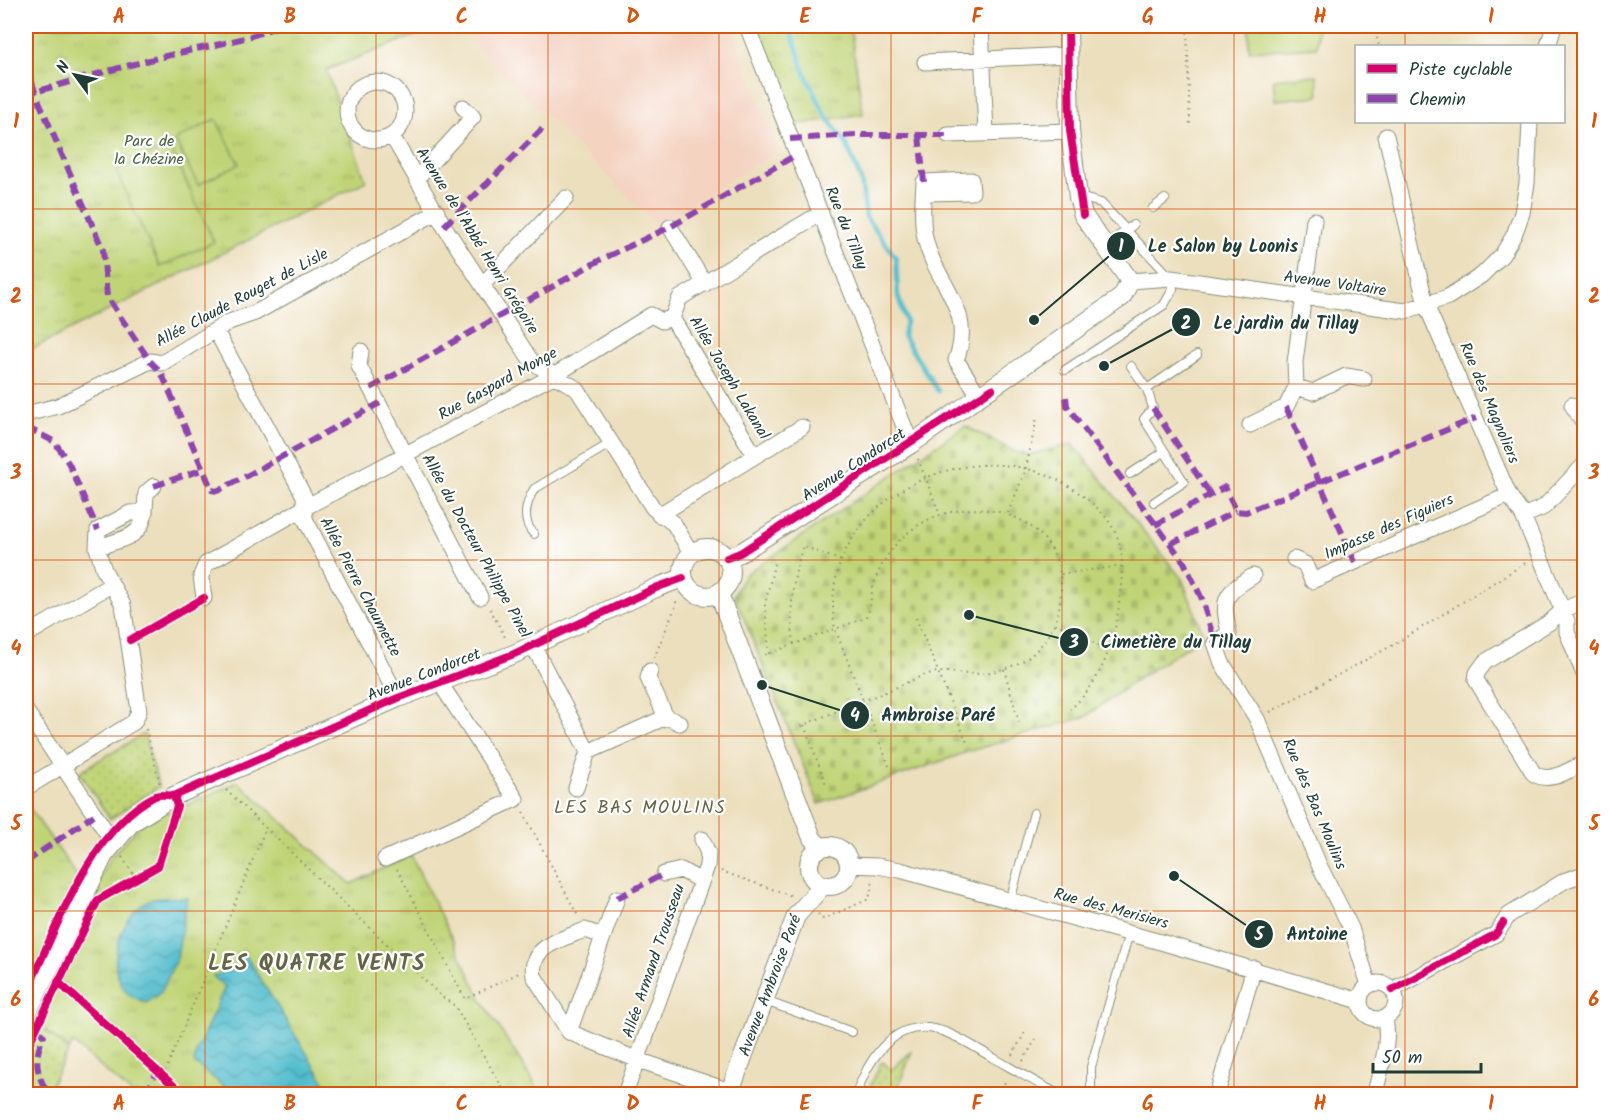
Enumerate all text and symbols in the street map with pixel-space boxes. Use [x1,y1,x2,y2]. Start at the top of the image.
text: A [113,2,125,34]
text: B [284,2,296,34]
text: C [456,2,468,34]
text: D [626,2,640,34]
text: E [799,2,811,34]
text: F [972,2,984,34]
text: G [1142,2,1154,34]
text: H [1313,2,1327,34]
text: I [1488,2,1494,34]
north arrow [45,45,105,105]
legend [1355,45,1565,123]
text: Piste cyclable [1409,56,1512,85]
text: N [50,57,77,79]
text: Chemin [1409,86,1466,115]
text: 1 [13,107,19,139]
text: 1 [1591,107,1597,139]
park label: Parc de la Chézine [114,129,184,172]
street label: Avenue de l'Abbé Henri Grégoire [409,143,545,339]
street label: Rue du Tillay [818,183,874,274]
callout: Le Salon by Loonis [1106,228,1310,264]
text: 1 [1118,233,1124,262]
text: Le Salon by Loonis [1148,233,1299,262]
street label: Allée Claude Rouget de Lisle [151,242,333,354]
street label: Avenue Voltaire [1282,264,1388,304]
text: 2 [10,282,22,314]
text: 2 [1588,282,1600,314]
callout: Le jardin du Tillay [1171,304,1370,340]
text: 2 [1181,310,1191,339]
text: Le jardin du Tillay [1213,310,1359,339]
street label: Allée Joseph Lakanal [682,311,776,445]
street label: Rue des Magnoliers [1452,338,1526,468]
street label: Rue Gaspard Monge [434,341,562,427]
street label: Avenue Condorcet [797,421,912,508]
street label: Allée du Docteur Philippe Pinel [415,449,537,643]
text: 3 [10,458,22,490]
text: 3 [1588,458,1600,490]
street label: Impasse des Figuiers [1320,487,1458,567]
street label: Allée Pierre Chaumette [313,513,407,661]
callout: Cimetière du Tillay [1059,624,1263,660]
text: 3 [1068,629,1079,658]
text: Cimetière du Tillay [1101,629,1252,658]
text: 4 [11,634,22,666]
text: 4 [1589,634,1600,666]
street label: Avenue Condorcet [364,642,485,708]
callout: Ambroise Paré [840,697,1007,733]
text: 4 [850,702,860,731]
text: Ambroise Paré [881,702,996,731]
street label: Rue des Bas Moulins [1275,734,1353,874]
district label: LES BAS MOULINS [554,794,726,823]
text: 5 [10,809,23,841]
text: 5 [1588,809,1601,841]
street label: Allée Armand Trousseau [616,880,692,1041]
street label: Rue des Merisiers [1051,882,1171,936]
street label: Avenue Ambroise Paré [732,910,808,1060]
callout: Antoine [1244,916,1359,952]
text: 5 [1253,921,1265,950]
text: Antoine [1286,921,1348,950]
district label: LES QUATRE VENTS [208,947,426,982]
text: 6 [11,985,22,1017]
text: 6 [1589,985,1600,1017]
scale bar [1373,1036,1481,1074]
text: 50 m [1382,1044,1422,1073]
text: A [113,1089,125,1120]
text: B [284,1089,296,1120]
text: C [456,1089,468,1120]
text: D [626,1089,640,1120]
text: E [799,1089,811,1120]
text: F [972,1089,984,1120]
text: G [1142,1089,1154,1120]
text: H [1313,1089,1327,1120]
text: I [1488,1089,1494,1120]

